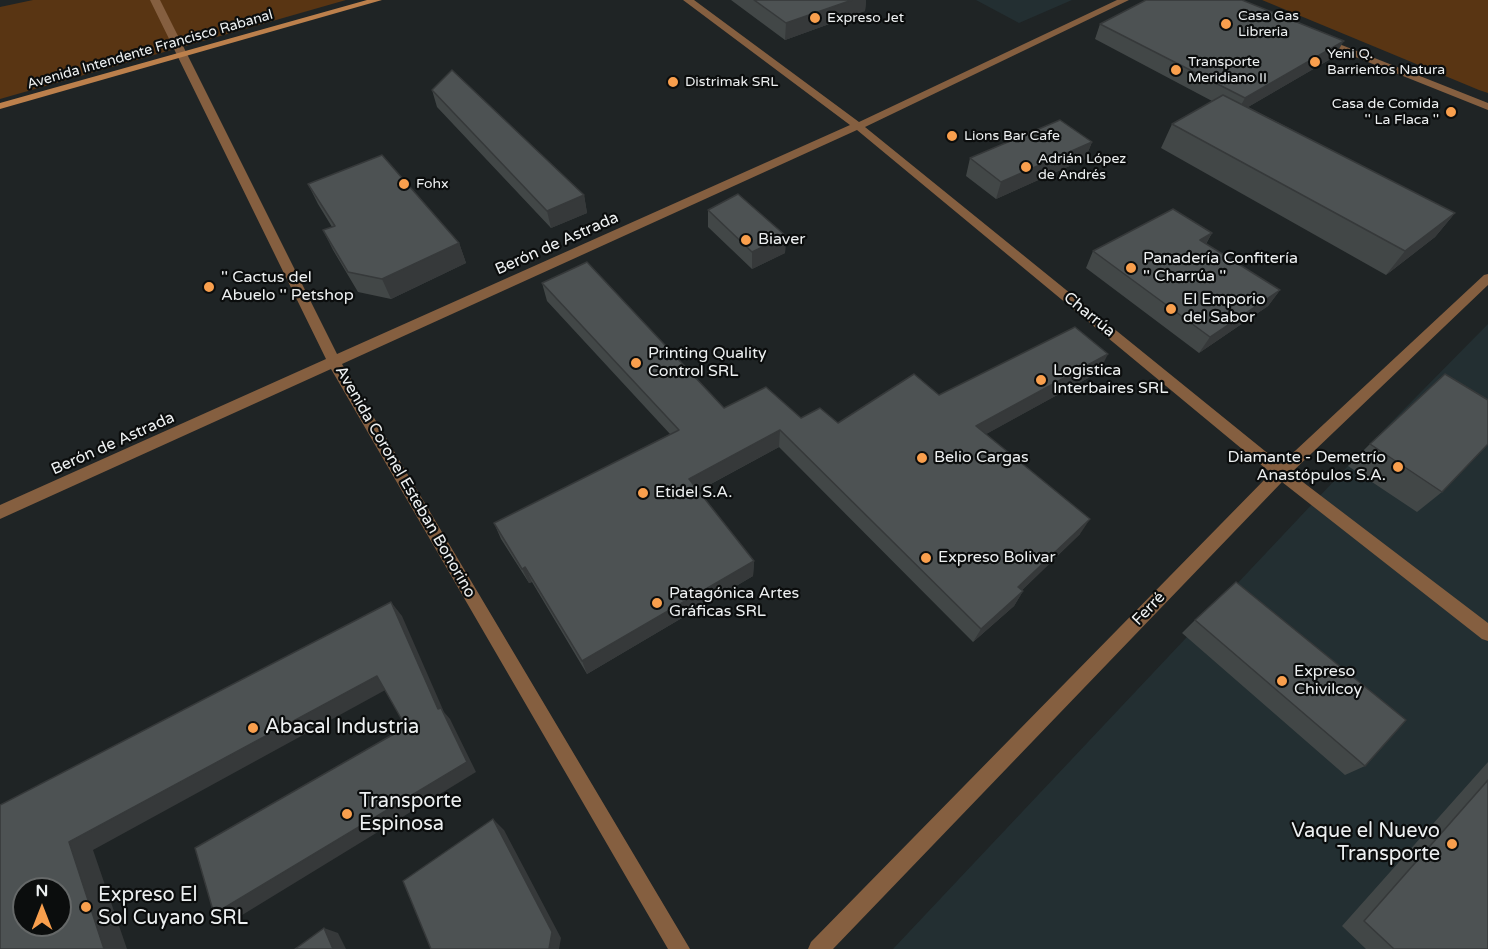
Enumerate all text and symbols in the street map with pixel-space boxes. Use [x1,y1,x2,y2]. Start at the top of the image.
street label: Avenida Intendente Francisco Rabanal [25,7,275,93]
place label: Casa Gas Libreria [1238,8,1299,40]
place label: Expreso Jet [827,10,904,26]
marker: Expreso Jet [808,11,822,25]
marker: Casa Gas Libreria [1219,17,1233,31]
place label: Yeni Q. Barrientos Natura [1327,46,1445,78]
place label: Transporte Meridiano II [1188,54,1267,86]
marker: Yeni Q. Barrientos Natura [1308,55,1322,69]
marker: Transporte Meridiano II [1169,63,1183,77]
place label: Distrimak SRL [685,74,778,90]
marker: Distrimak SRL [666,75,680,89]
place label: Casa de Comida '' La Flaca '' [1332,96,1439,128]
marker: Casa de Comida '' La Flaca '' [1444,105,1458,119]
place label: Lions Bar Cafe [964,128,1060,144]
marker: Lions Bar Cafe [945,129,959,143]
place label: Adrián López de Andrés [1038,151,1126,184]
marker: Adrián López de Andrés [1019,160,1033,174]
place label: Fohx [416,176,449,192]
marker: Fohx [397,177,411,191]
street label: Berón de Astrada [492,208,622,280]
place label: Biaver [758,230,805,250]
marker: Biaver [739,233,753,247]
place label: Panadería Confitería '' Charrúa '' [1143,249,1298,287]
marker: Panadería Confitería '' Charrúa '' [1124,261,1138,275]
place label: '' Cactus del Abuelo '' Petshop [221,268,354,306]
marker: '' Cactus del Abuelo '' Petshop [202,280,216,294]
street label: Charrúa [1059,288,1119,342]
place label: El Emporio del Sabor [1183,290,1266,328]
marker: El Emporio del Sabor [1164,302,1178,316]
place label: Printing Quality Control SRL [648,344,767,382]
marker: Printing Quality Control SRL [629,356,643,370]
place label: Logistica Interbaires SRL [1053,361,1168,399]
street label: Avenida Coronel Esteban Bonorino [331,363,479,601]
marker: Logistica Interbaires SRL [1034,373,1048,387]
street label: Berón de Astrada [48,408,178,480]
place label: Belio Cargas [934,448,1029,468]
place label: Diamante - Demetrío Anastópulos S.A. [1228,448,1386,486]
marker: Belio Cargas [915,451,929,465]
marker: Diamante - Demetrío Anastópulos S.A. [1391,460,1405,474]
place label: Etidel S.A. [655,483,732,503]
marker: Etidel S.A. [636,486,650,500]
place label: Expreso Bolivar [938,548,1056,568]
marker: Expreso Bolivar [919,551,933,565]
place label: Patagónica Artes Gráficas SRL [669,584,799,622]
street label: Ferré [1128,588,1170,630]
marker: Patagónica Artes Gráficas SRL [650,596,664,610]
place label: Expreso Chivilcoy [1294,662,1362,700]
marker: Expreso Chivilcoy [1275,674,1289,688]
place label: Abacal Industria [265,716,419,740]
marker: Abacal Industria [246,721,260,735]
place label: Transporte Espinosa [359,790,462,837]
marker: Transporte Espinosa [340,807,354,821]
place label: Vaque el Nuevo Transporte [1291,820,1440,867]
marker: Vaque el Nuevo Transporte [1445,837,1459,851]
north arrow [12,877,72,937]
text: N [36,881,48,901]
place label: Expreso El Sol Cuyano SRL [98,884,248,931]
marker: Expreso El Sol Cuyano SRL [79,900,93,914]

